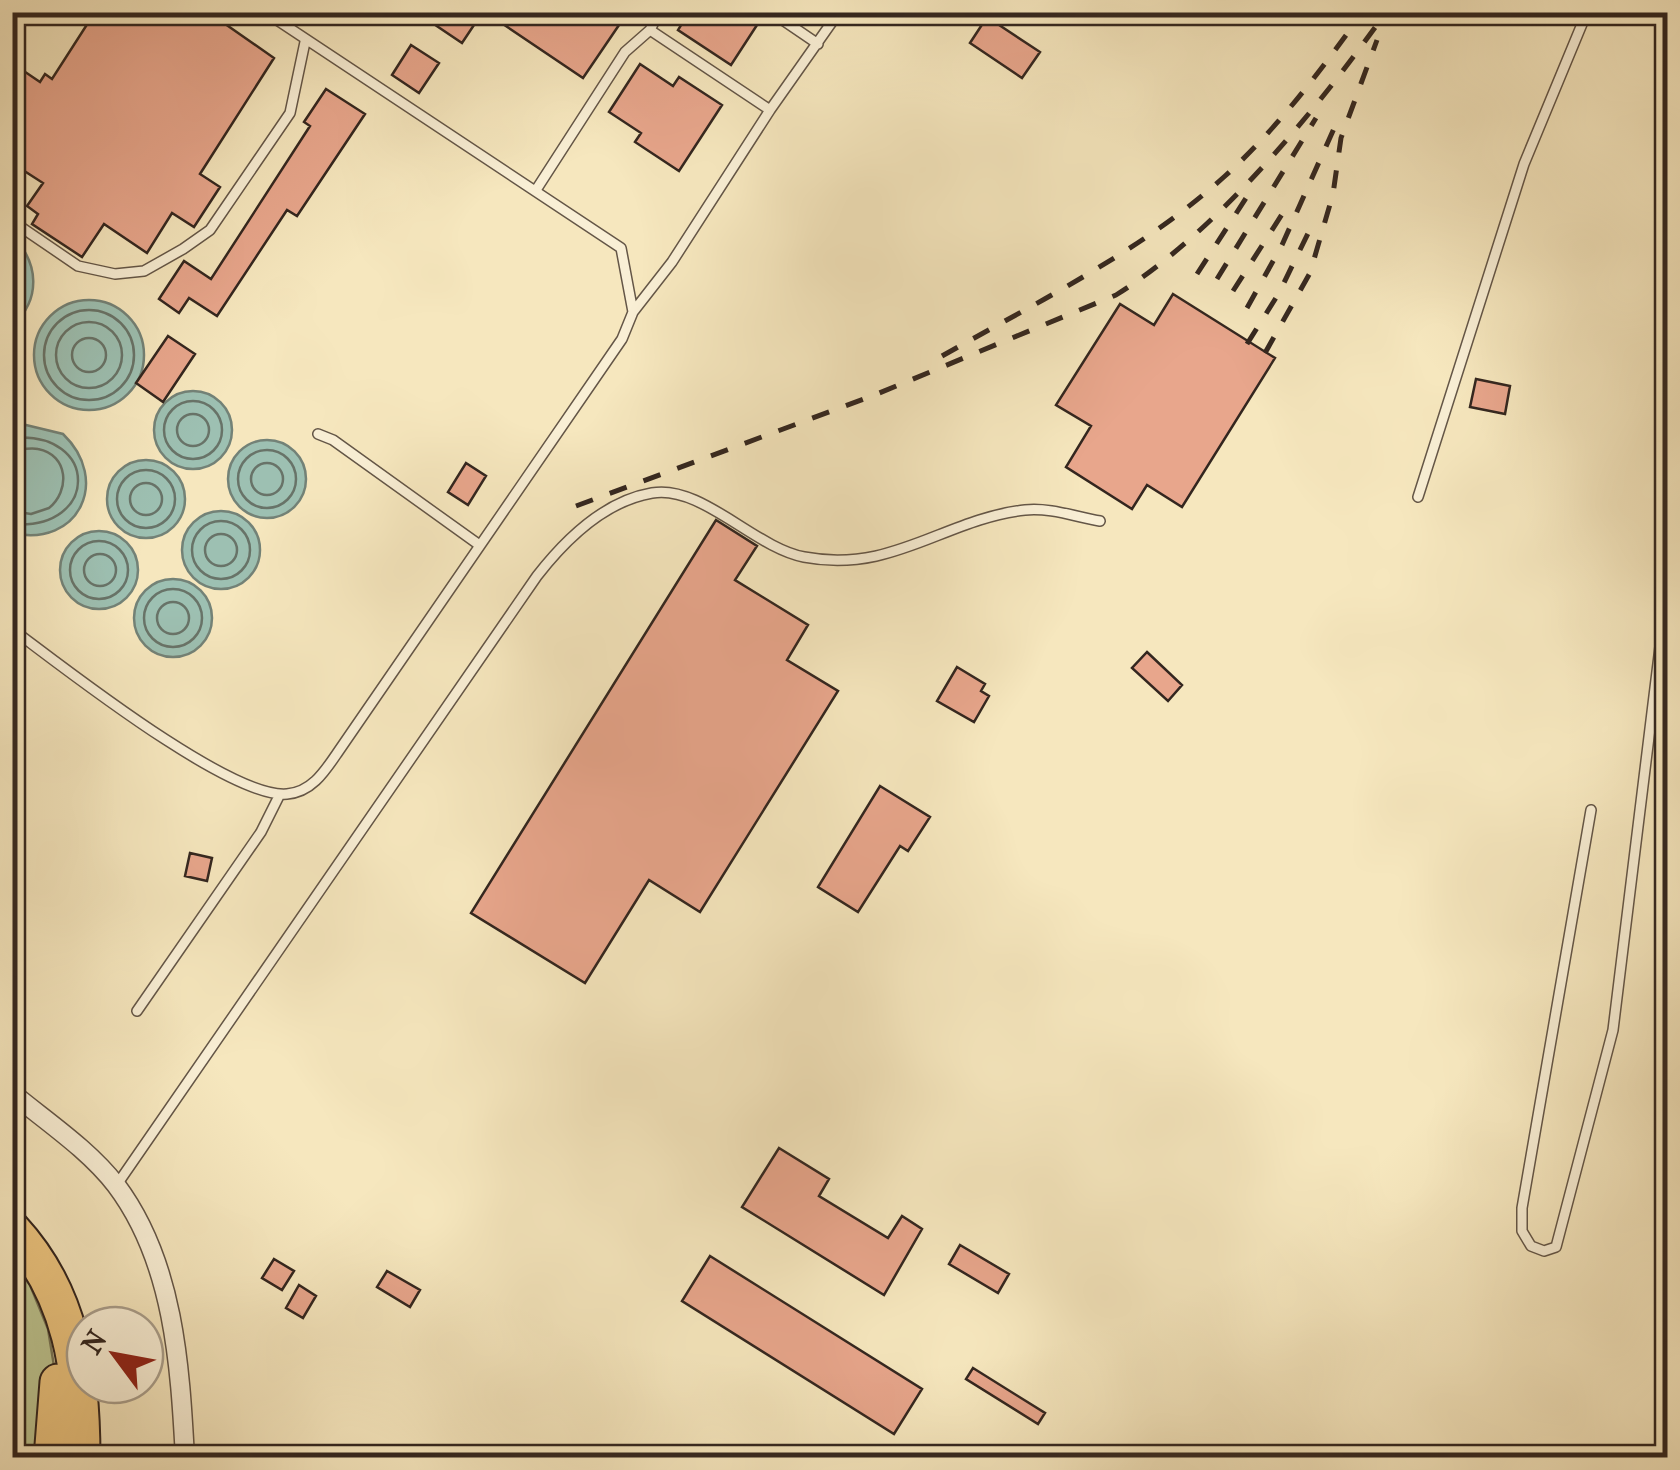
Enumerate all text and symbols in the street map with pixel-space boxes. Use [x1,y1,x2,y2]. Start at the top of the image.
north arrow [65,1305,165,1405]
text: N [75,1324,114,1360]

